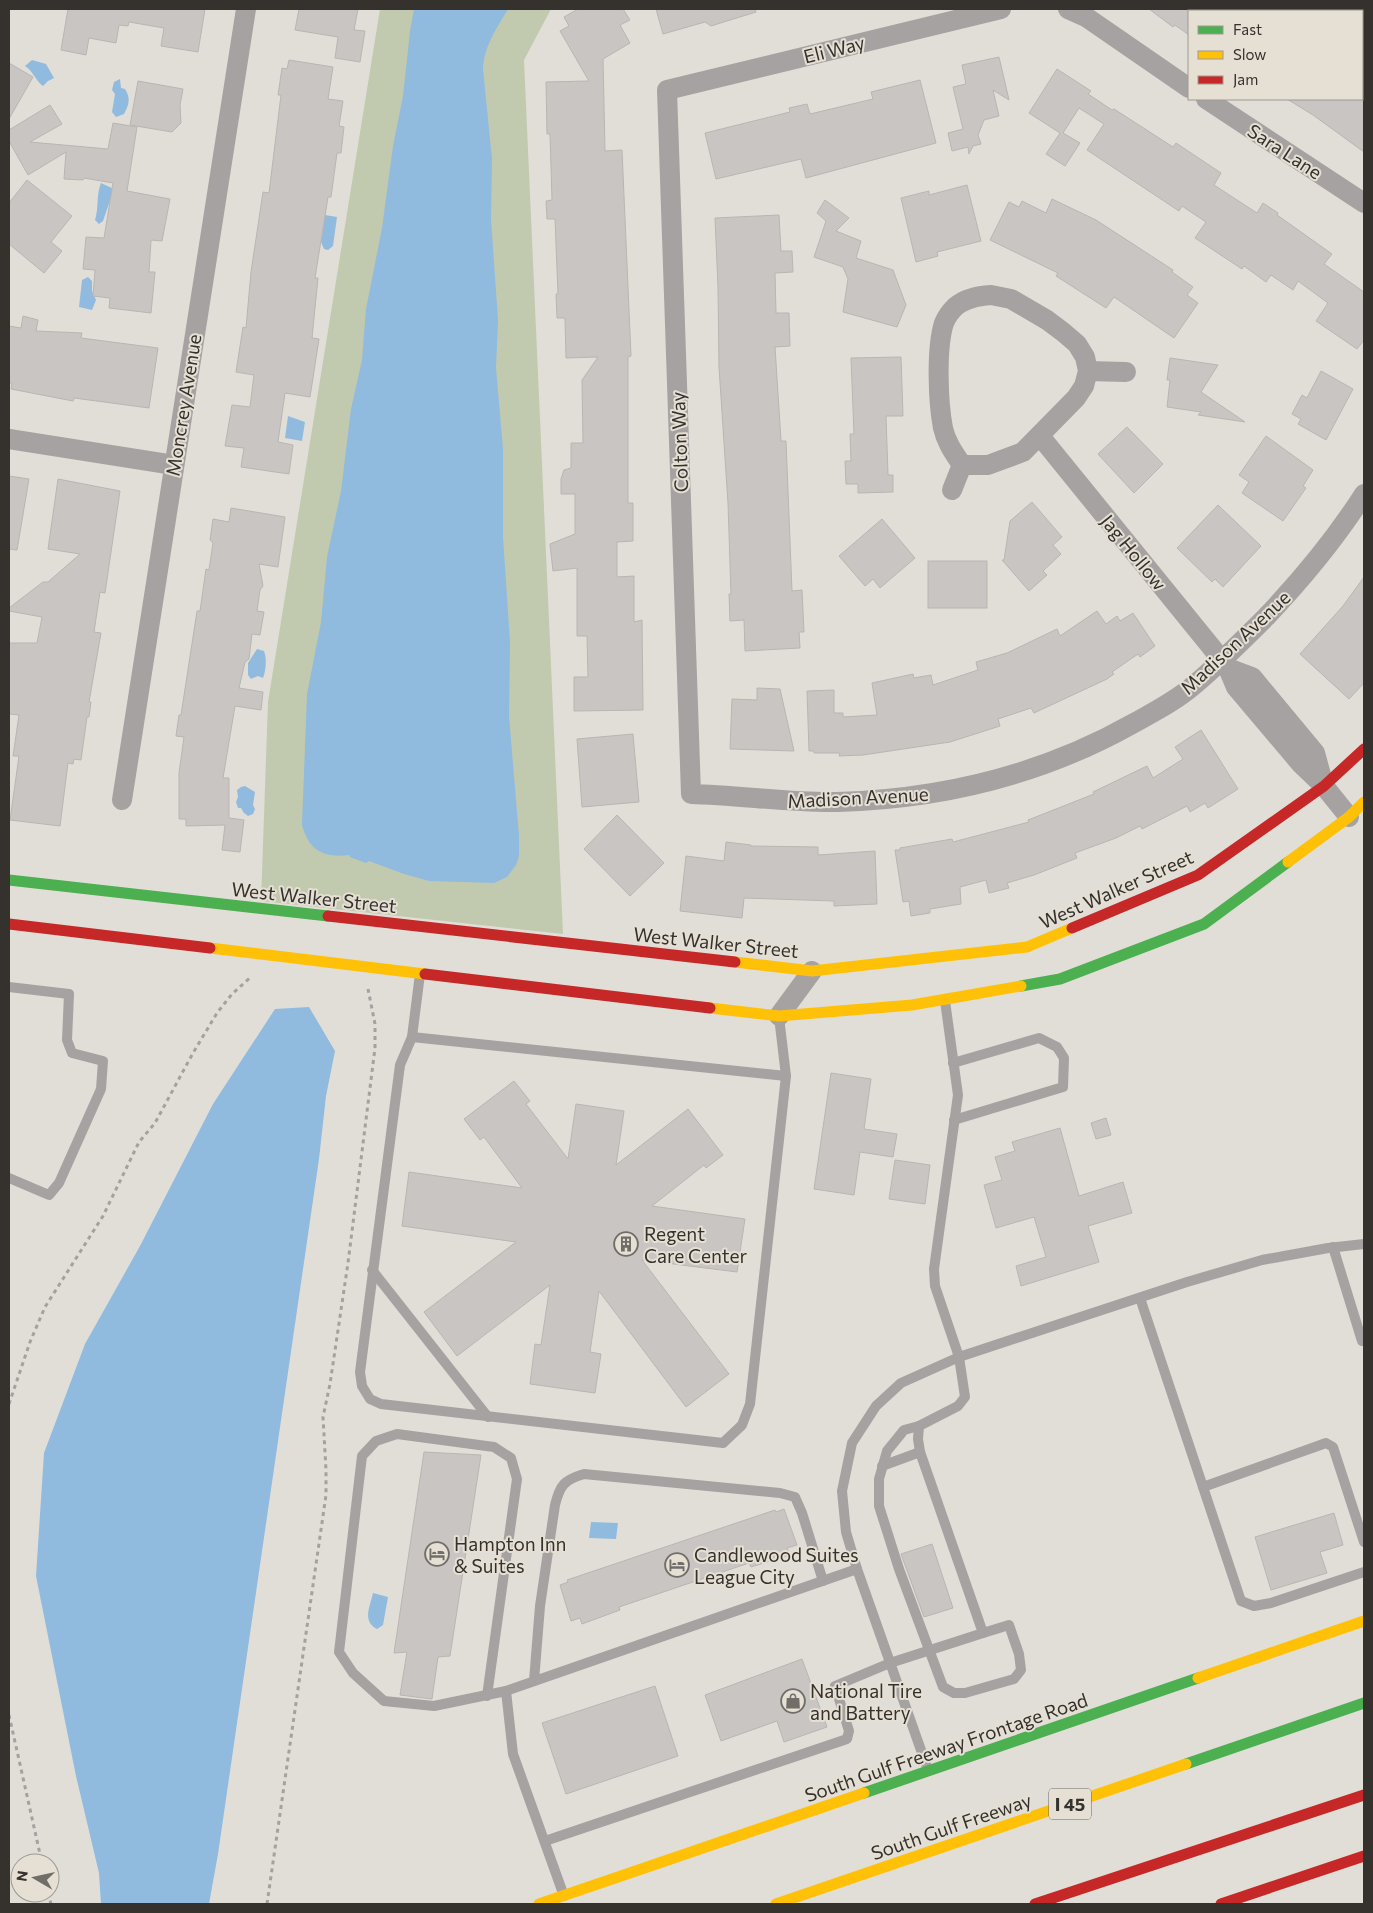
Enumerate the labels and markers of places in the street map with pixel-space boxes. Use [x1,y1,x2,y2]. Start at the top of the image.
place label: Regent Care Center [644,1222,747,1267]
building icon: Regent Care Center [613,1231,639,1257]
place label: Hampton Inn & Suites [454,1532,566,1577]
hotel icon: Hampton Inn & Suites [424,1541,450,1567]
place label: Candlewood Suites League City [694,1543,859,1588]
hotel icon: Candlewood Suites League City [664,1552,690,1578]
place label: National Tire and Battery [810,1679,922,1724]
shop icon: National Tire and Battery [780,1688,806,1714]

